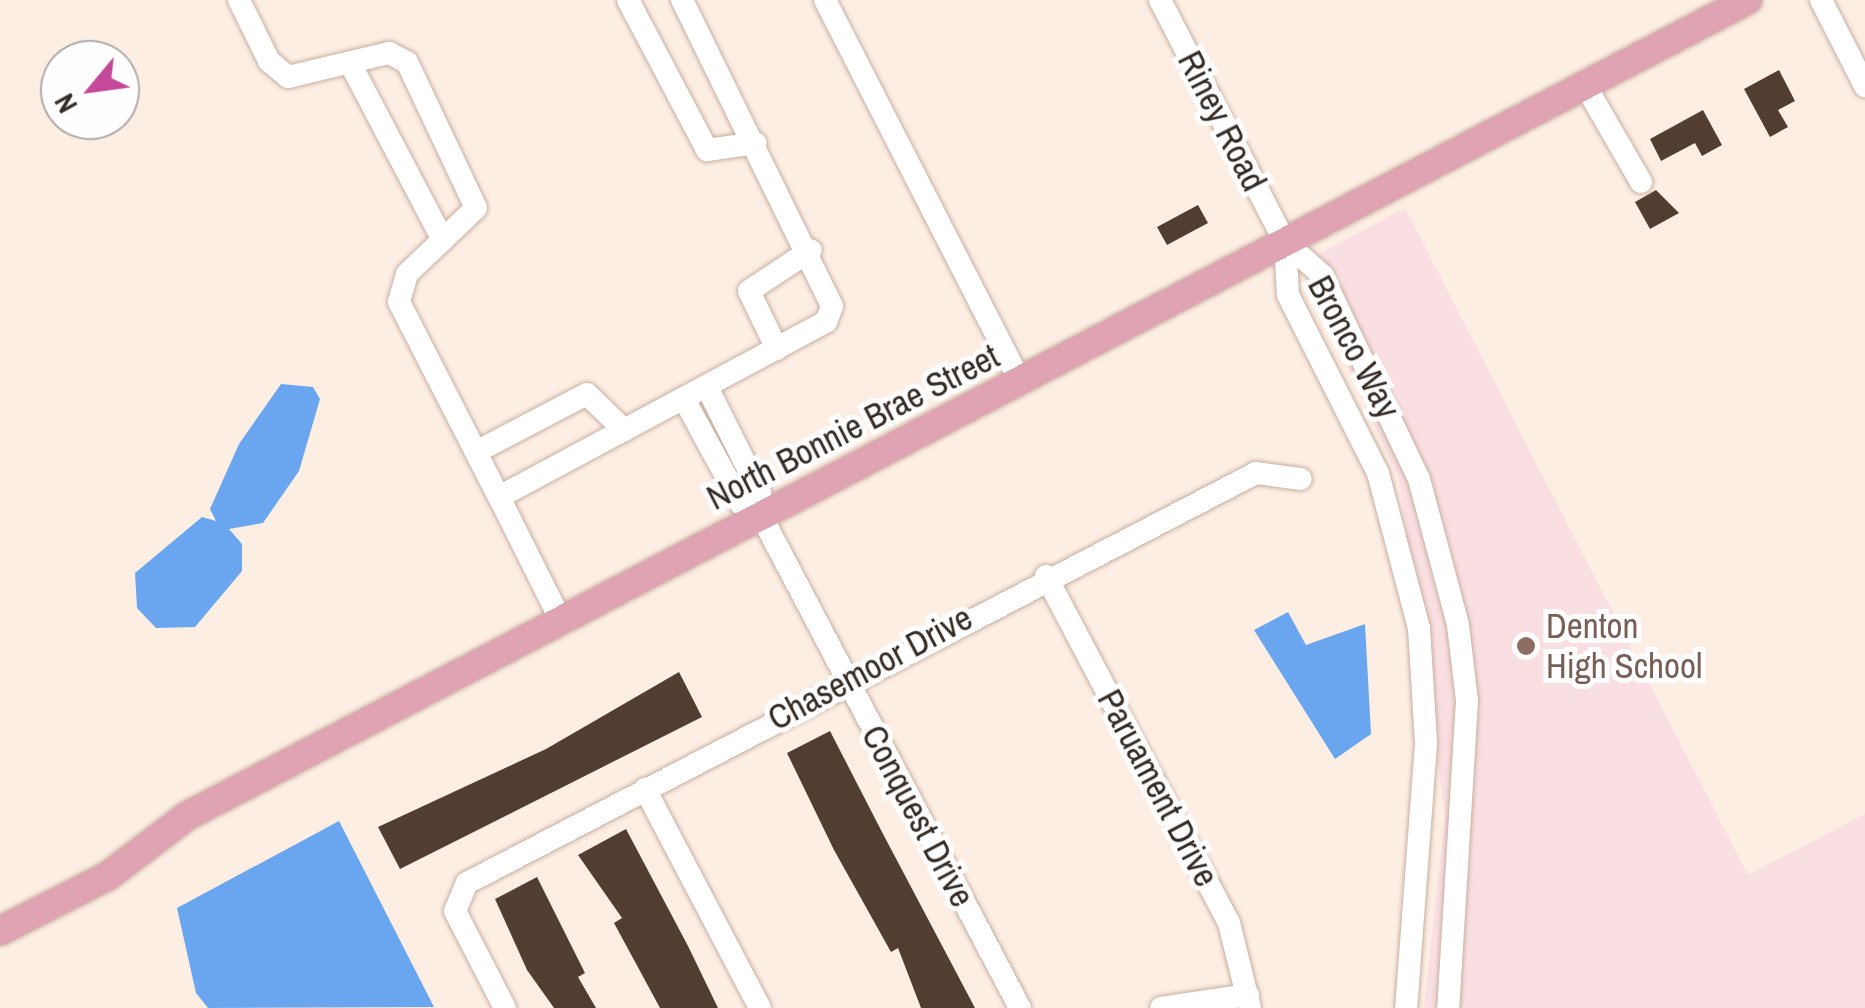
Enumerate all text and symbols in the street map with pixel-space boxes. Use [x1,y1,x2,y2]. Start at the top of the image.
north arrow [40,40,140,140]
street label: Riney Road [1169,44,1275,198]
text: N [45,87,86,120]
street label: Bronco Way [1299,269,1409,425]
street label: North Bonnie Brae Street [700,335,1006,519]
street label: Chasemoor Drive [761,597,979,739]
place label: Denton High School [1546,605,1702,687]
marker: Denton High School [1515,635,1537,657]
street label: Paruament Drive [1089,682,1227,894]
street label: Conquest Drive [853,718,983,914]

